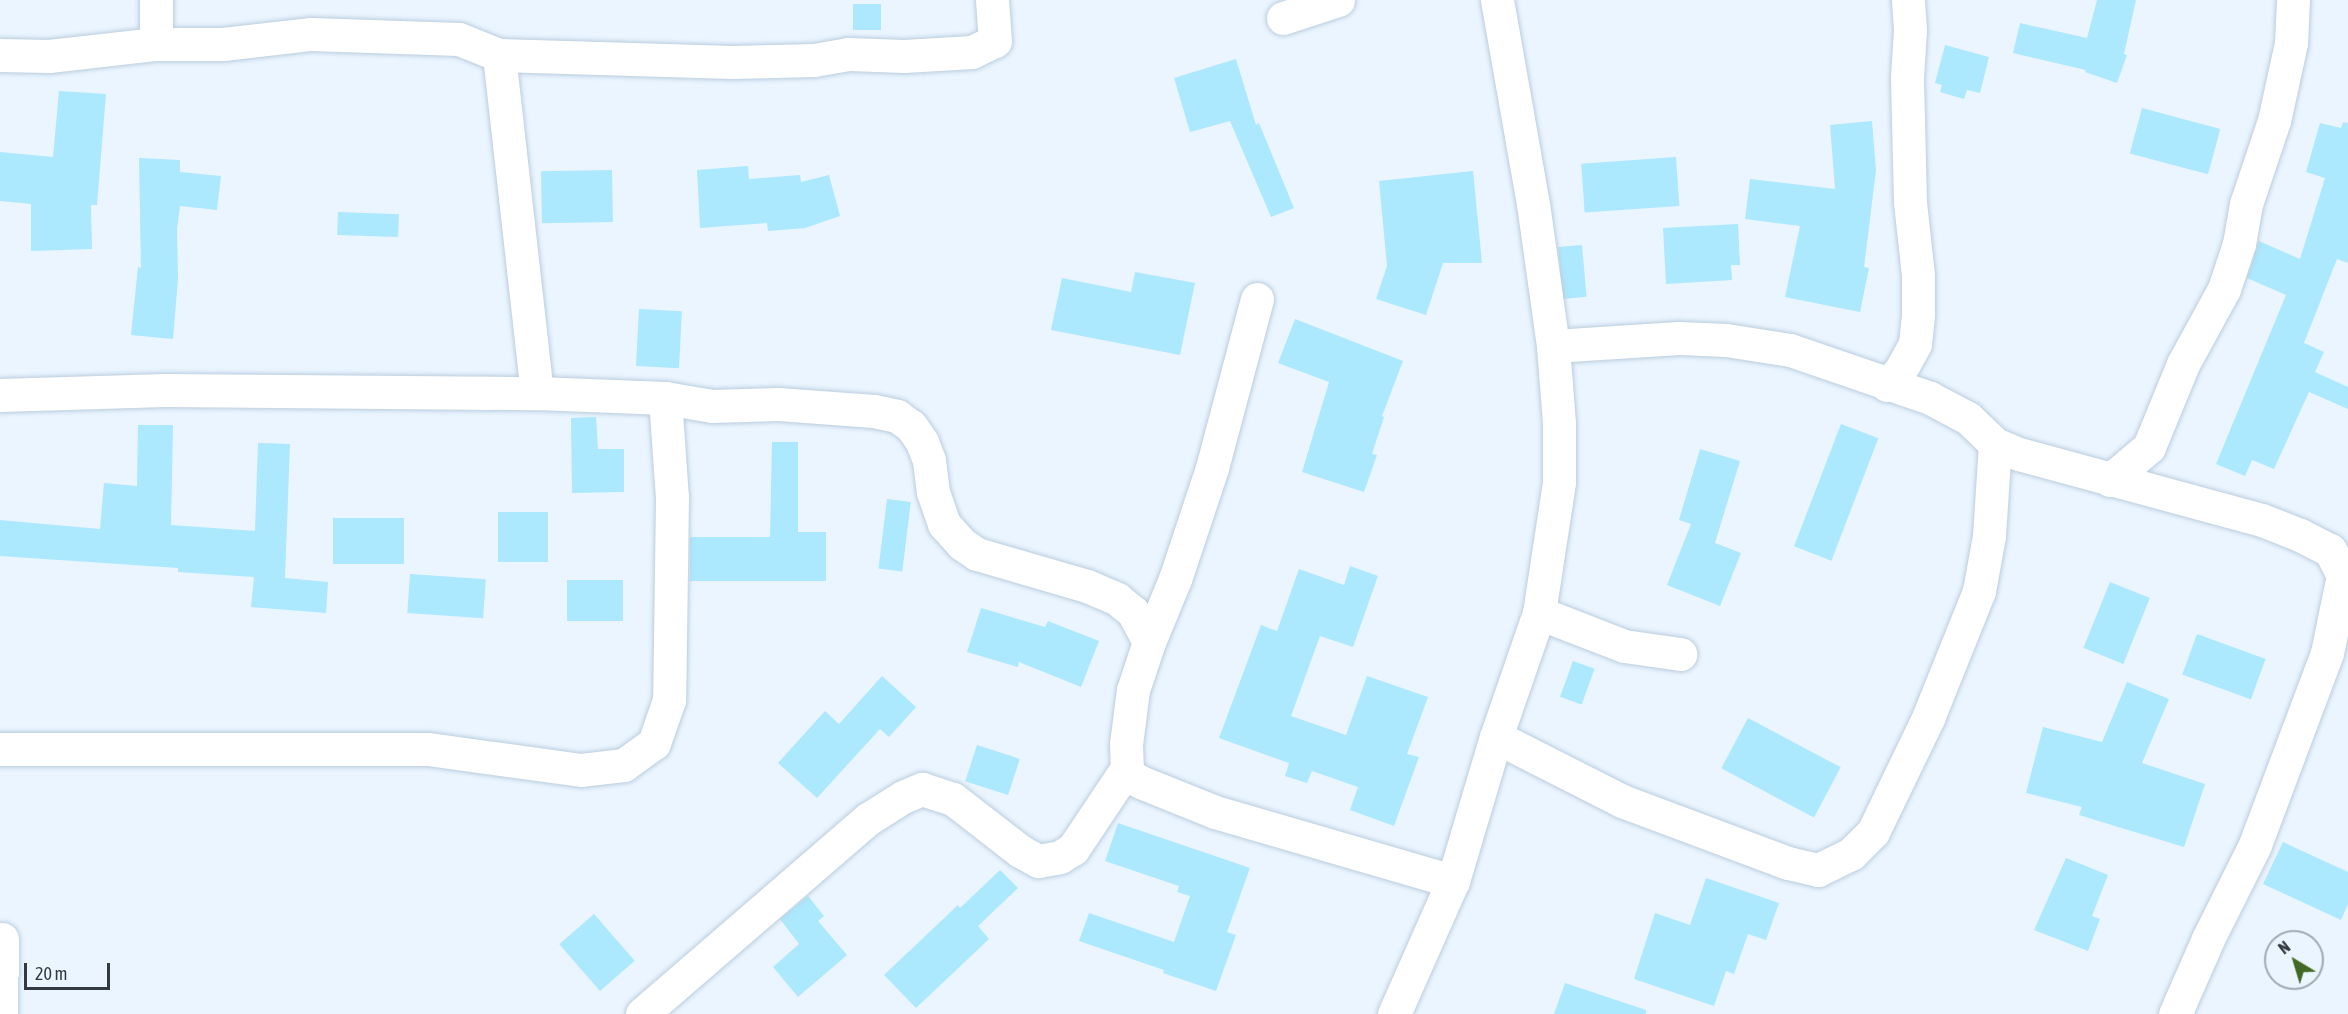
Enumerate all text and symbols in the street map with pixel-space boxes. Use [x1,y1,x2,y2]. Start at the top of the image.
north arrow [2264,930,2324,990]
text: N [2275,937,2293,957]
scale bar [27,951,112,989]
text: 20 m [35,963,67,984]

